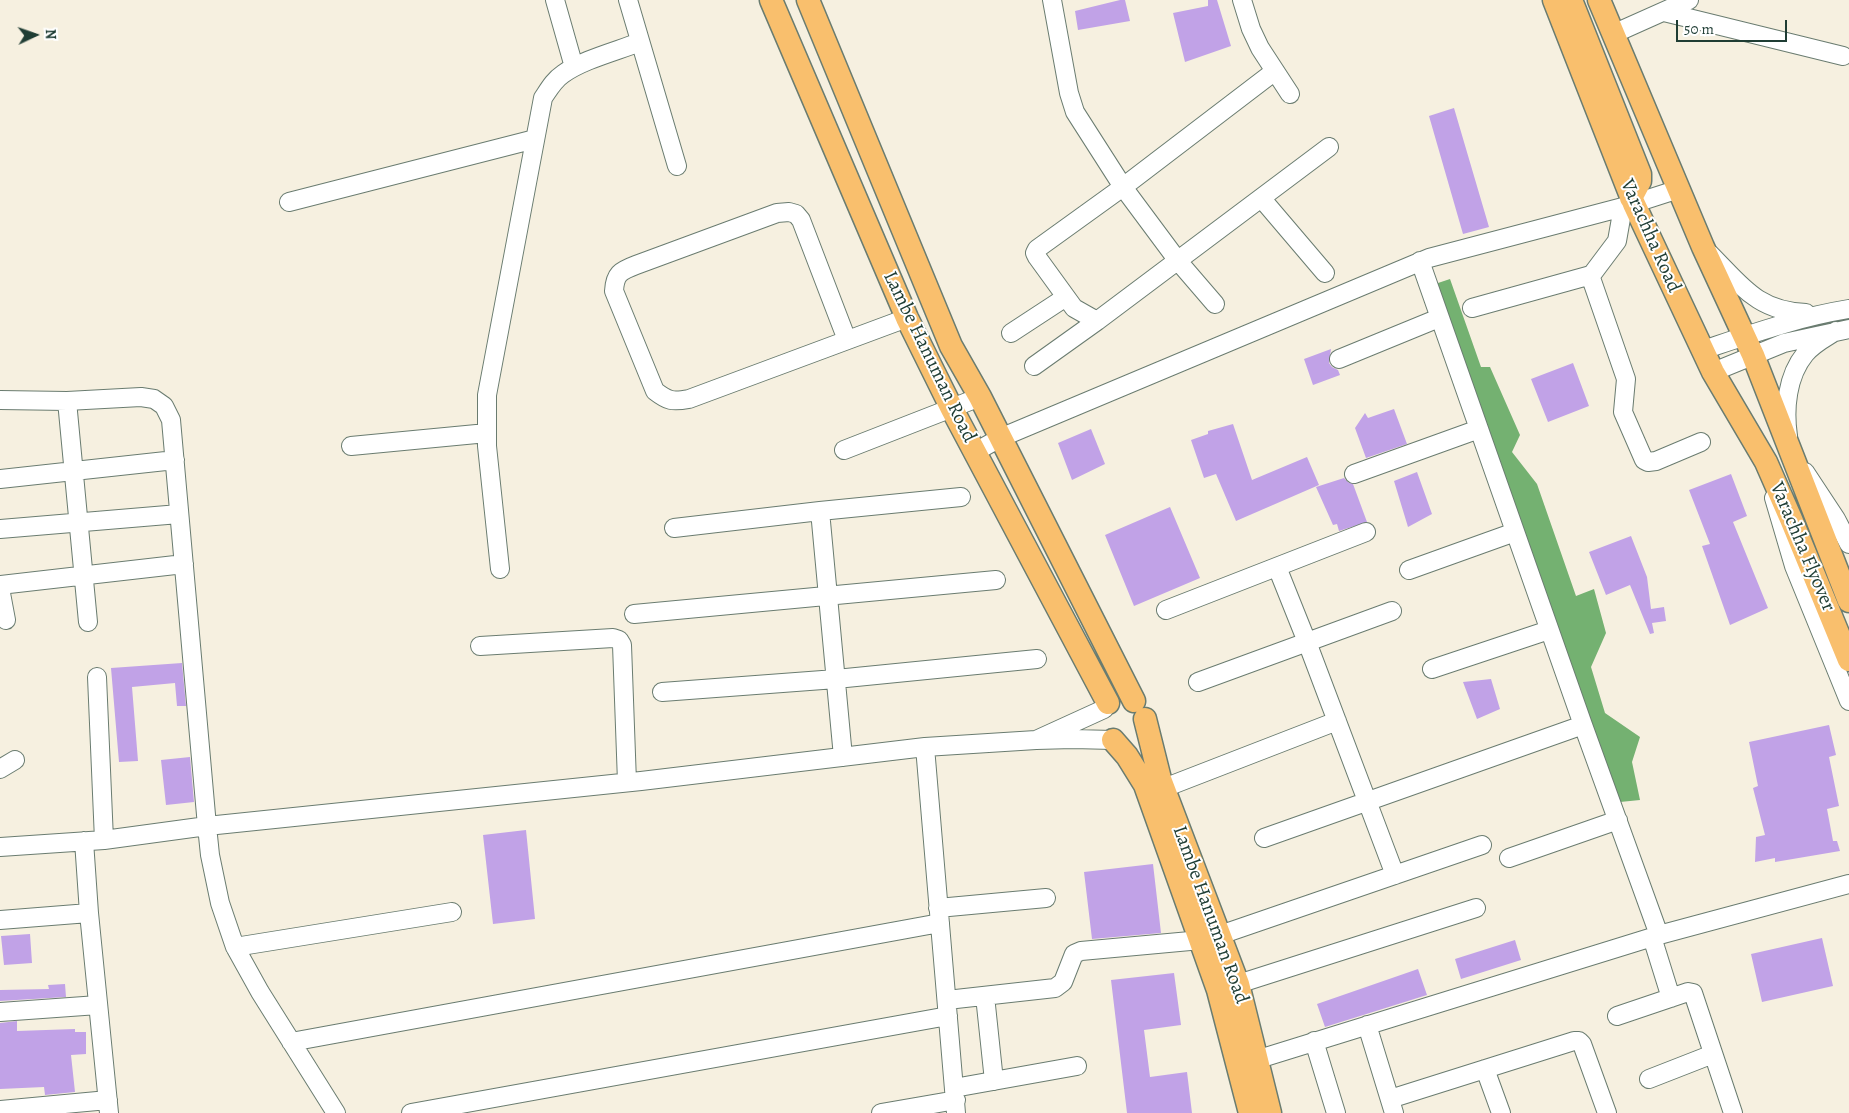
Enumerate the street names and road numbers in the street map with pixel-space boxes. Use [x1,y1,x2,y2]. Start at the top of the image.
street label: Varachha Road [1614,176,1686,296]
street label: Lambe Hanuman Road [877,267,981,447]
street label: Varachha Flyover [1764,479,1840,615]
street label: Lambe Hanuman Road [1167,823,1253,1007]

